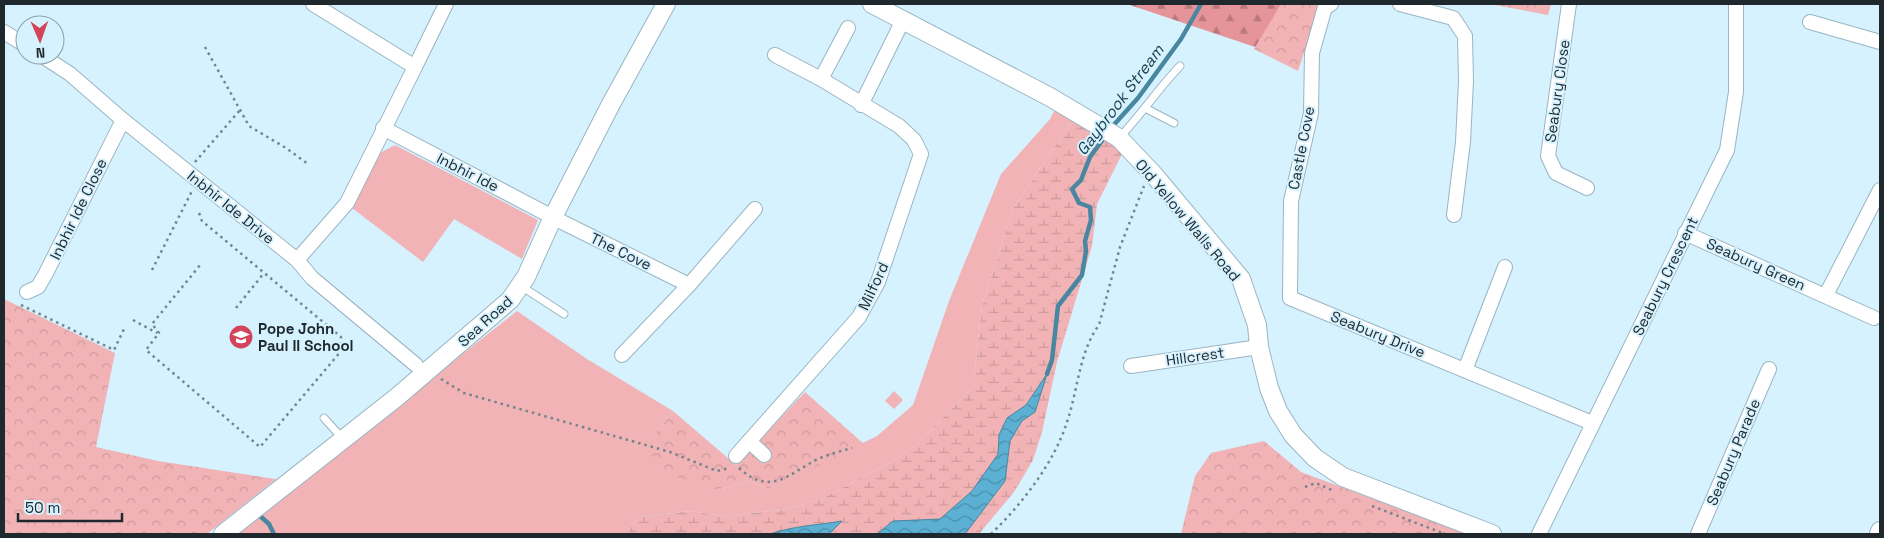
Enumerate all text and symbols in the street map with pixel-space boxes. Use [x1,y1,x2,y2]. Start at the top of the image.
north arrow [15,15,65,65]
street label: Seabury Close [1540,38,1574,144]
water label: Gaybrook Stream [1072,39,1169,160]
text: N [35,44,45,62]
street label: Castle Cove [1284,105,1318,191]
street label: Inbhir Ide [434,148,502,196]
street label: Inbhir Ide Close [45,155,111,263]
street label: Old Yellow Walls Road [1131,155,1245,285]
street label: Inbhir Ide Drive [183,166,279,248]
street label: Seabury Crescent [1628,213,1702,338]
street label: The Cove [587,228,655,274]
street label: Seabury Green [1703,234,1809,294]
street label: Milford [854,259,892,313]
street label: Sea Road [454,291,516,351]
street label: Seabury Drive [1328,306,1428,362]
place label: Pope John Paul II School [258,319,354,355]
school or university icon: Pope John Paul II School [228,324,254,350]
street label: Hillcrest [1165,342,1226,369]
street label: Seabury Parade [1702,396,1764,508]
scale bar [18,490,121,522]
text: 50 m [25,498,60,517]

